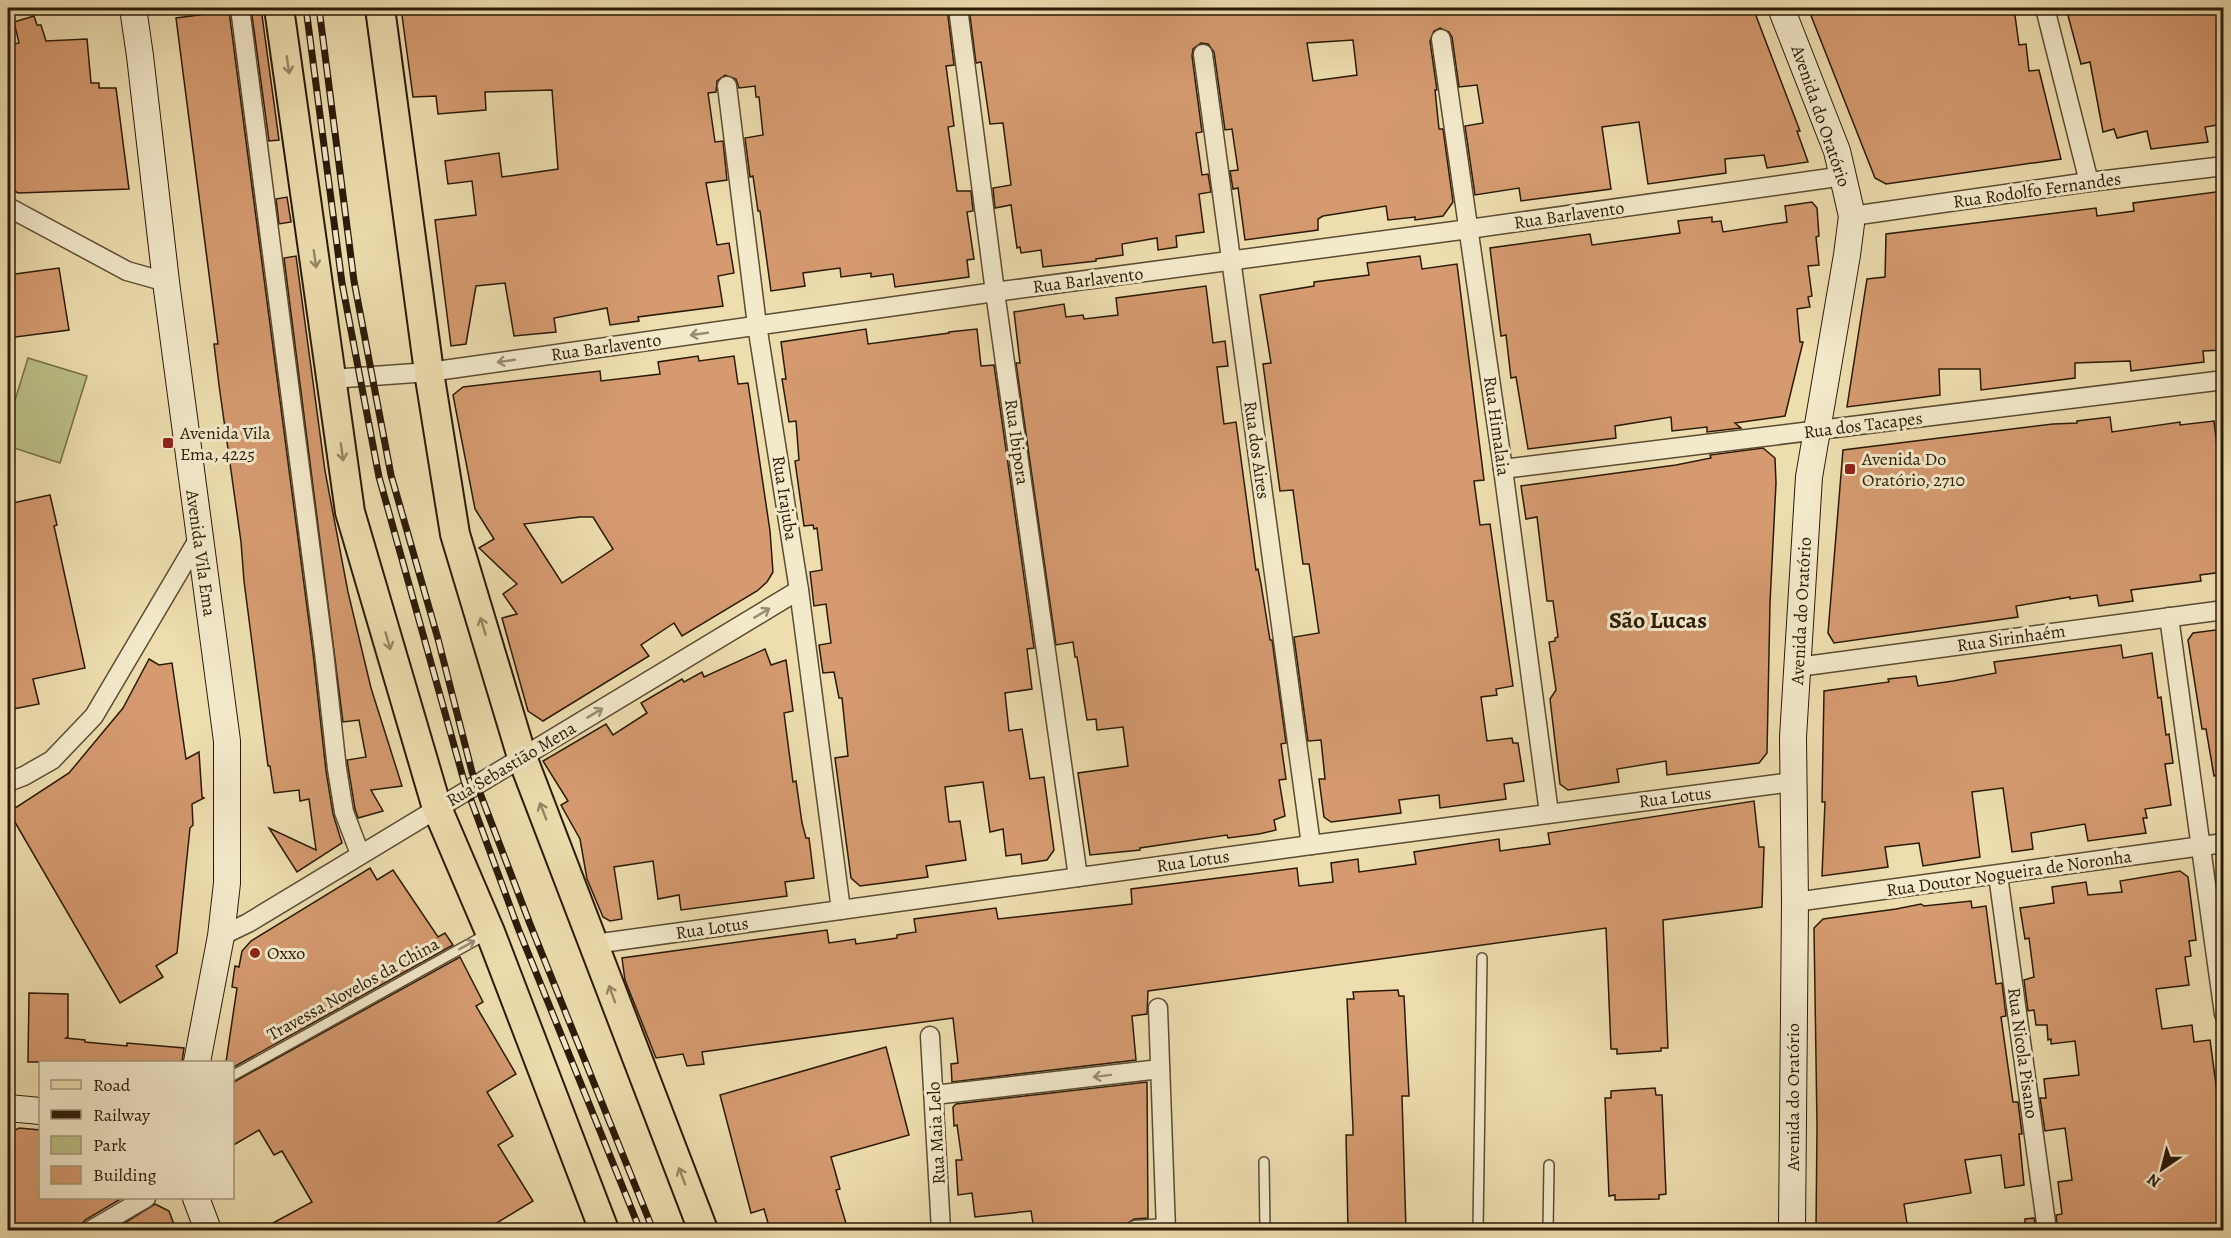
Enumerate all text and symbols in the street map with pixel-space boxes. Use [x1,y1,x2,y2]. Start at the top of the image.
street label: Avenida do Oratório [1785,41,1856,190]
one-way arrow [282,55,293,75]
street label: Rua Rodolfo Fernandes [1952,166,2122,214]
street label: Rua Barlavento [1512,195,1626,235]
one-way arrow [309,248,320,268]
street label: Rua Barlavento [1031,261,1145,299]
street label: Rua Barlavento [549,327,663,367]
one-way arrow [690,328,710,339]
one-way arrow [497,355,517,366]
street label: Rua Himalaia [1478,375,1516,478]
street label: Rua Ibipora [999,398,1035,487]
street label: Rua dos Aires [1238,399,1276,501]
street label: Rua dos Tacapes [1802,406,1924,444]
place label: Avenida Vila Ema, 4225 [179,421,271,466]
marker: Avenida Vila Ema, 4225 [161,436,175,450]
one-way arrow [336,441,347,461]
place label: Avenida Do Oratório, 2710 [1861,447,1965,492]
street label: Rua Irajuba [766,454,804,543]
marker: Avenida Do Oratório, 2710 [1843,462,1857,476]
street label: Avenida Vila Ema [180,487,222,618]
street label: Avenida do Oratório [1785,536,1817,687]
district label: São Lucas [1609,604,1707,636]
one-way arrow [753,606,770,618]
one-way arrow [477,617,488,636]
street label: Rua Sirinhaém [1955,618,2067,658]
one-way arrow [383,631,394,650]
one-way arrow [586,707,603,719]
street label: Rua Sebastião Mena [442,715,581,812]
street label: Rua Lotus [1637,781,1713,813]
one-way arrow [537,803,548,821]
street label: Rua Lotus [1155,844,1231,878]
street label: Rua Doutor Nogueira de Noronha [1885,844,2134,902]
street label: Rua Lotus [674,911,750,945]
street label: Travessa Novelos da China [263,931,444,1046]
one-way arrow [458,939,475,951]
place label: Oxxo [267,941,305,965]
marker: Oxxo [248,946,262,960]
one-way arrow [606,985,617,1004]
street label: Rua Nicola Pisano [2002,986,2044,1120]
street label: Avenida do Oratório [1781,1023,1805,1172]
legend [39,1061,234,1199]
one-way arrow [1093,1070,1113,1081]
text: Road [93,1073,131,1097]
street label: Rua Maia Lelo [921,1081,951,1185]
text: Railway [93,1103,151,1127]
text: Park [93,1133,127,1157]
north arrow [2132,1139,2192,1199]
text: Building [93,1163,157,1187]
one-way arrow [675,1167,686,1186]
text: N [2143,1168,2165,1193]

